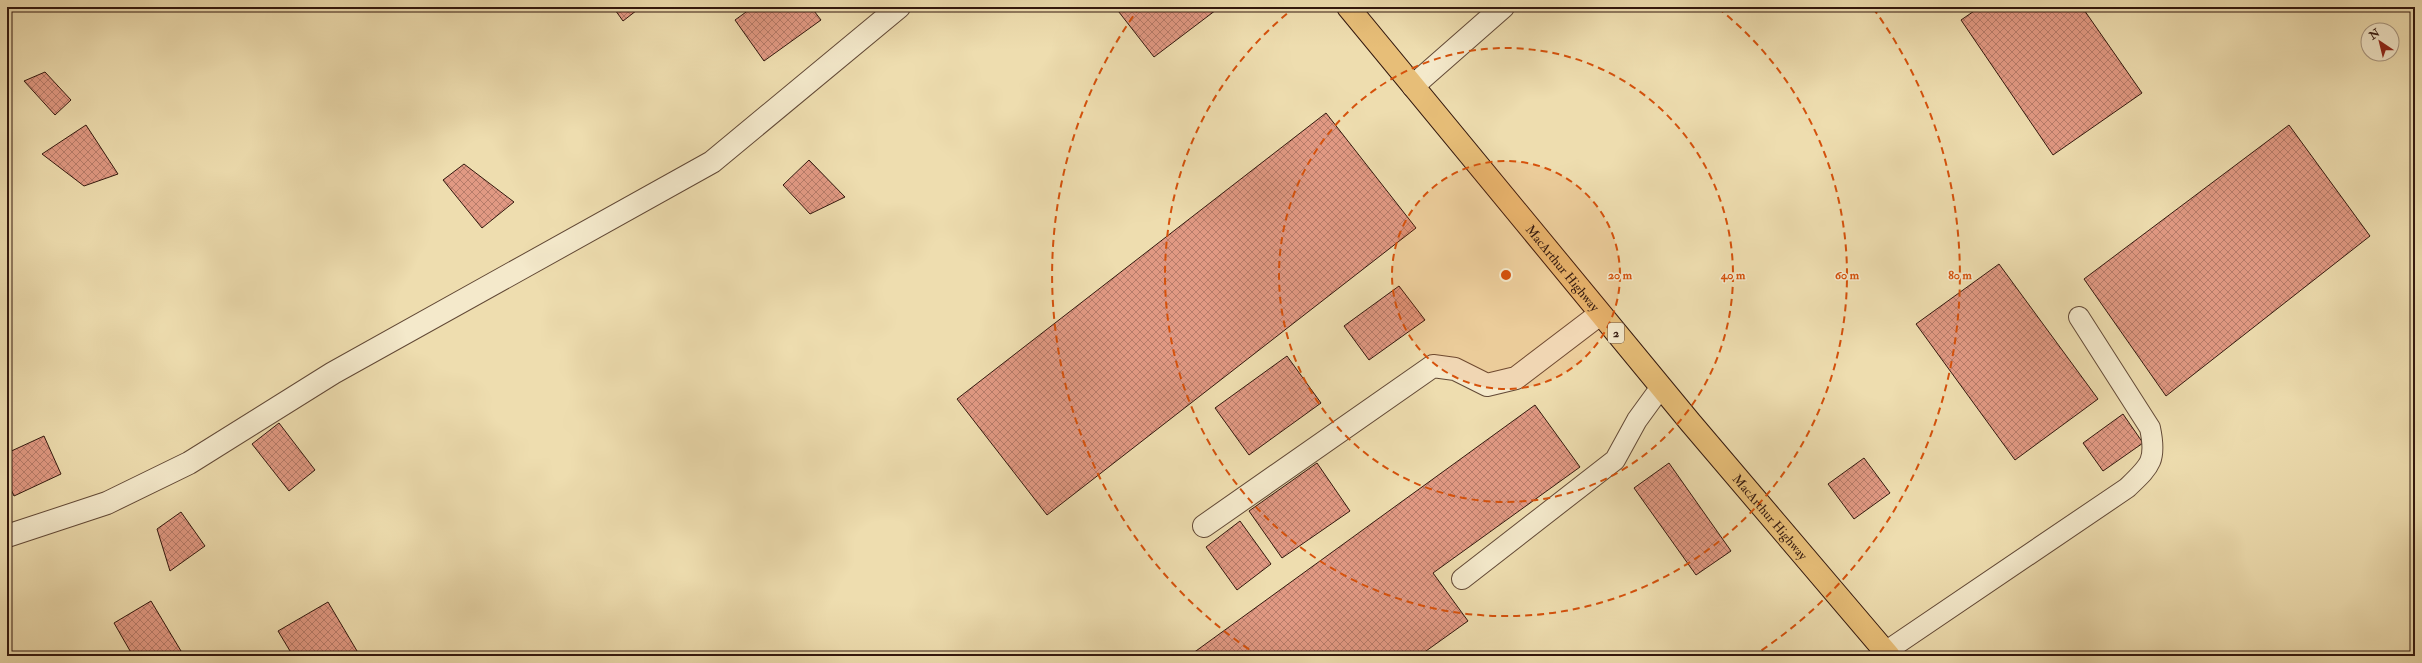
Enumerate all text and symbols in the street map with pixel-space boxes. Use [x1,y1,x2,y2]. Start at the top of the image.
north arrow [2360,22,2400,62]
text: N [2366,25,2383,43]
street label: MacArthur Highway [1522,222,1603,316]
centre of rings [1499,268,1513,282]
text: 20 m [1608,268,1633,283]
text: 40 m [1720,268,1746,283]
text: 60 m [1835,268,1860,283]
text: 80 m [1948,268,1972,283]
road number: 2 [1608,323,1624,343]
street label: MacArthur Highway [1729,471,1811,564]

